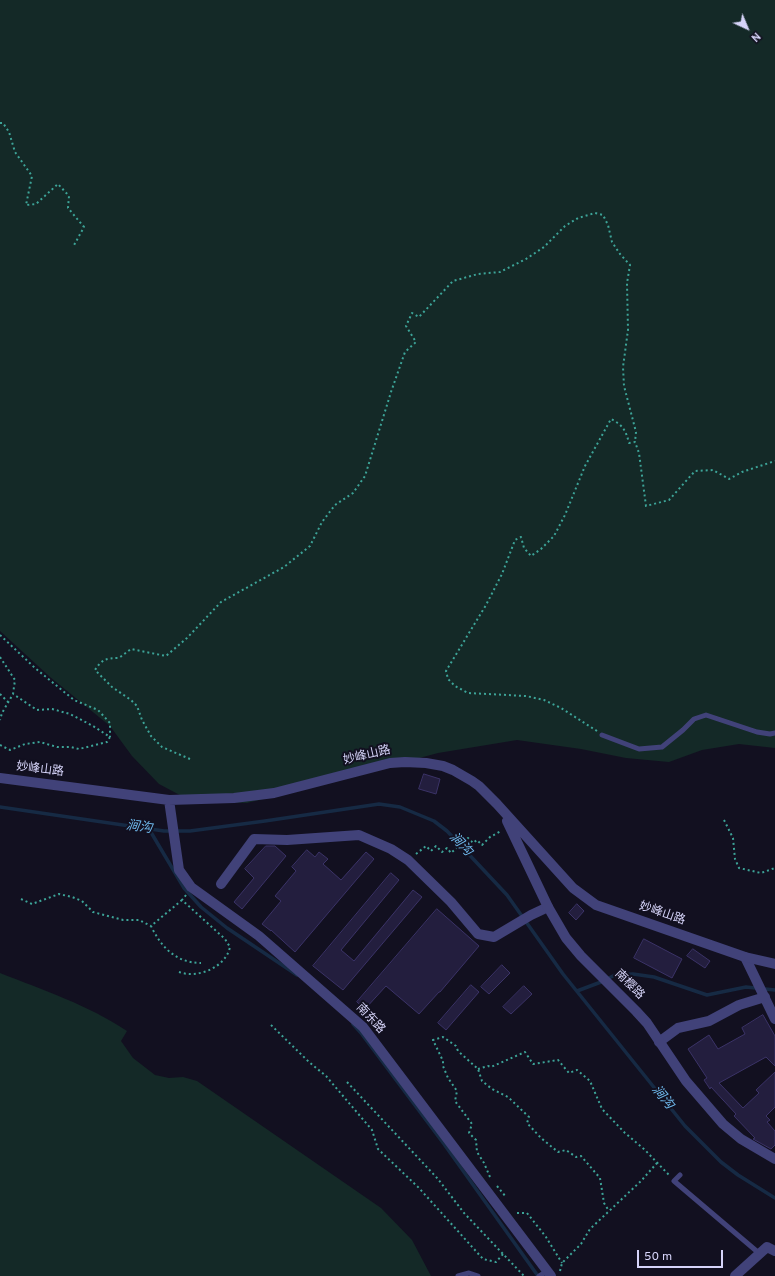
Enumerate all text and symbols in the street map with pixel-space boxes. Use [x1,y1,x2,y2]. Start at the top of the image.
north arrow [727,8,767,48]
text: N [748,29,763,44]
street label: 妙峰山路 [342,744,392,768]
street label: 妙峰山路 [15,760,65,780]
water label: 涧沟 [125,818,153,838]
water label: 涧沟 [445,830,475,860]
street label: 妙峰山路 [637,899,687,929]
street label: 南樱路 [611,967,647,1003]
street label: 南东路 [352,1001,388,1037]
water label: 涧沟 [648,1083,676,1113]
scale bar [639,1242,725,1268]
text: 50 m [644,1249,672,1265]

